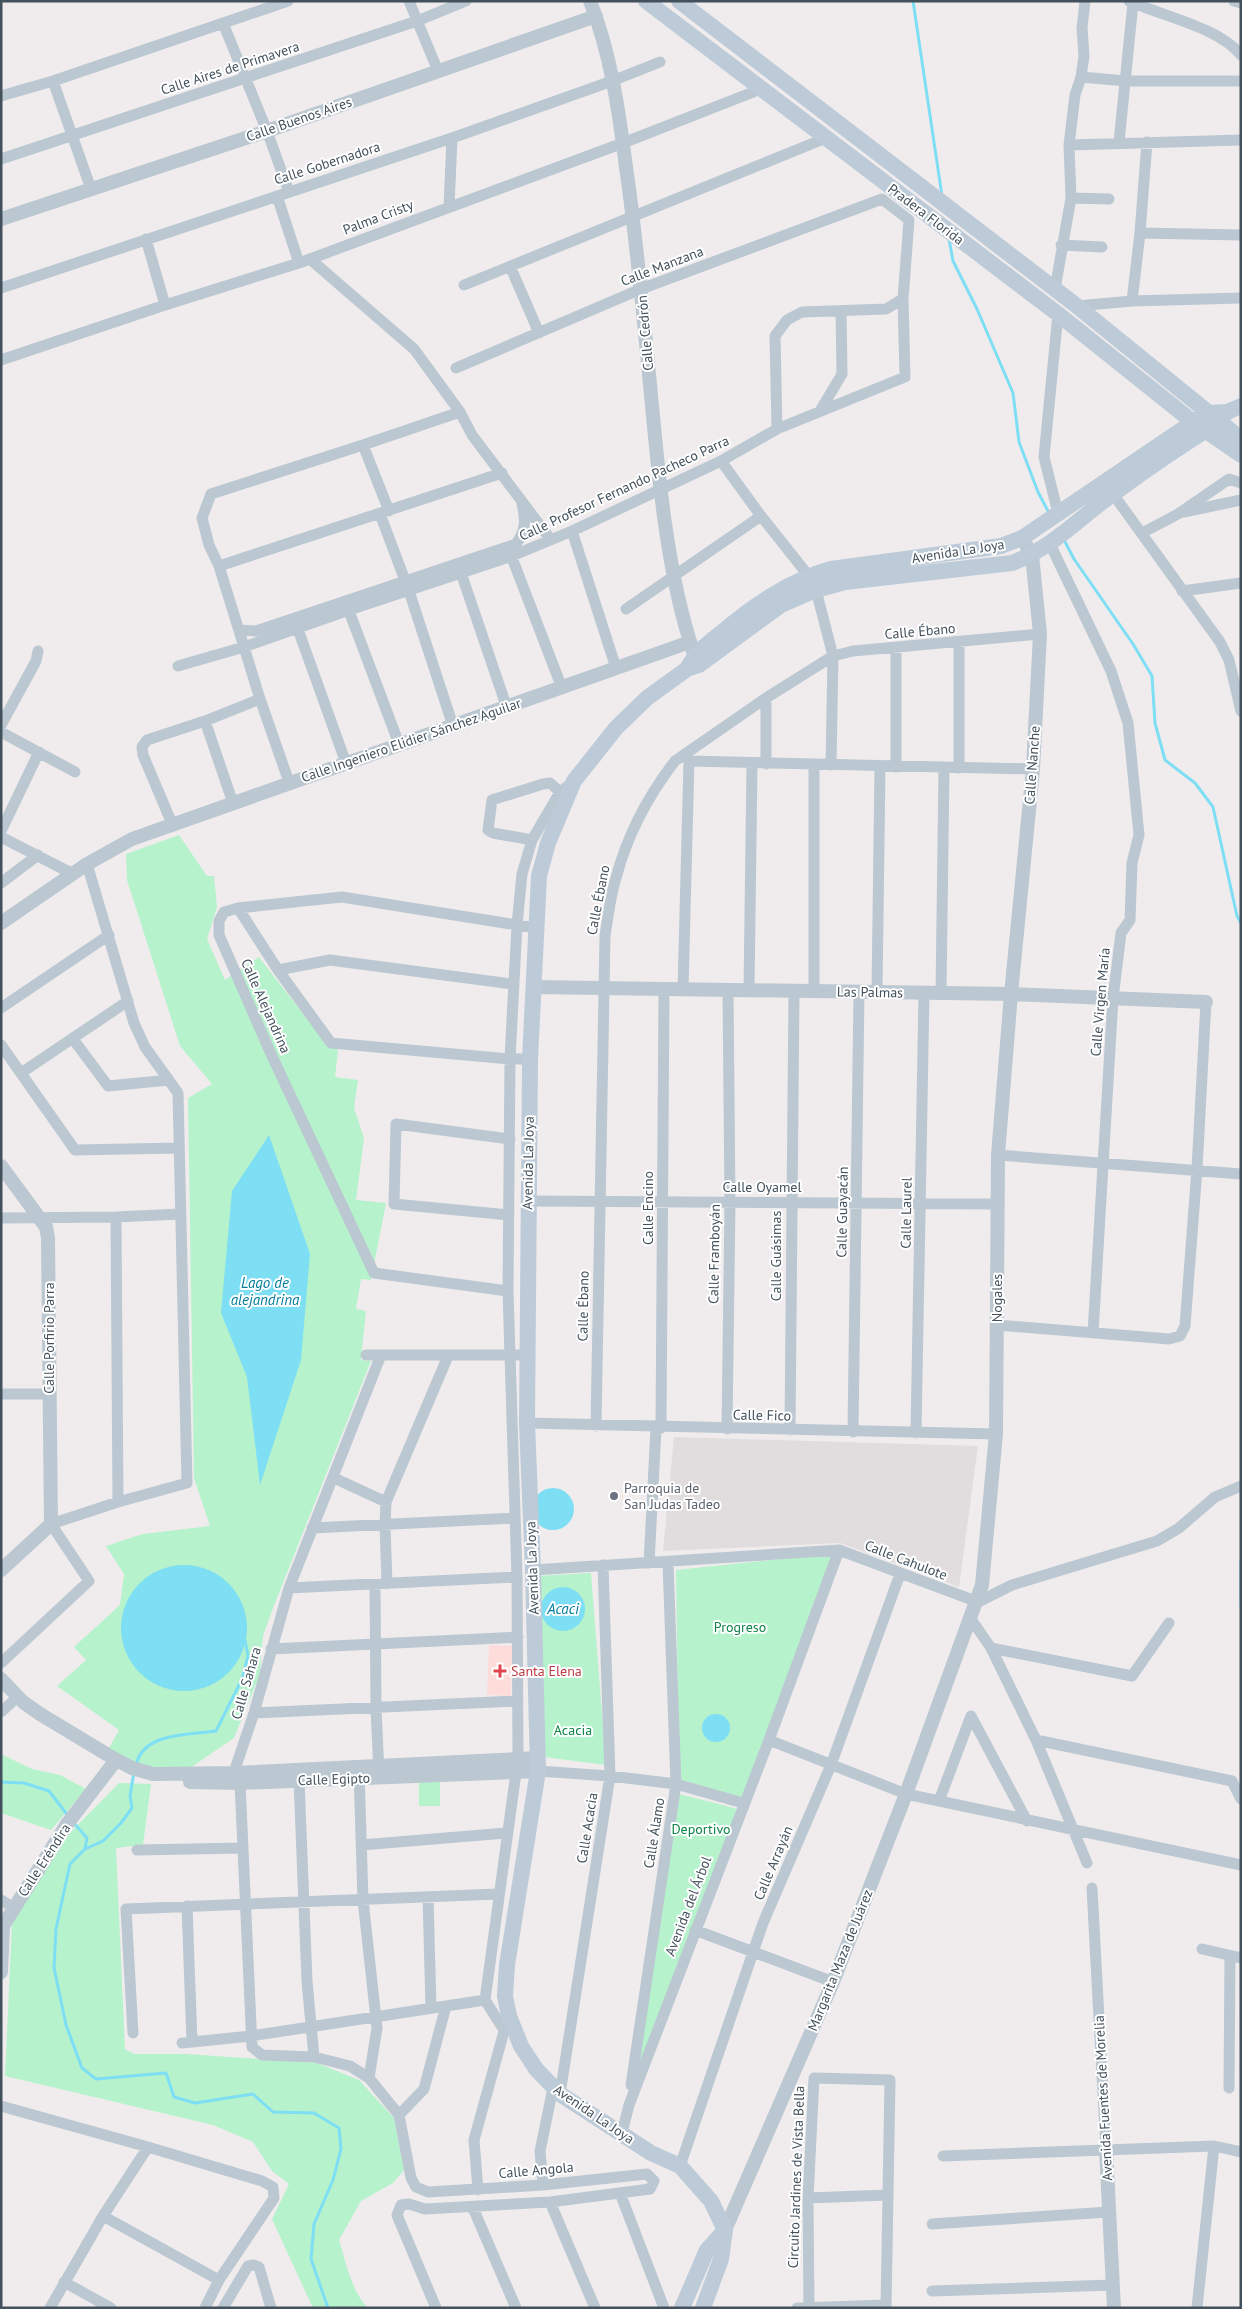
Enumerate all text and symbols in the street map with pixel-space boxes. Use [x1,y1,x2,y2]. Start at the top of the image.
street label: Calle Aires de Primavera [158,37,302,99]
street label: Calle Buenos Aires [244,92,354,146]
street label: Calle Gobernadora [272,137,382,189]
street label: Pradera Florida [884,179,968,249]
street label: Palma Cristy [340,195,416,239]
street label: Calle Manzana [618,242,706,290]
street label: Calle Cedrón [633,294,657,372]
street label: Calle Profesor Fernando Pacheco Parra [516,431,732,545]
street label: Avenida La Joya [910,535,1006,567]
street label: Calle Ébano [884,619,956,643]
street label: Calle Ingeniero Elidier Sánchez Aguilar [299,694,524,786]
street label: Calle Nanche [1020,725,1044,805]
street label: Calle Ébano [582,863,614,937]
street label: Calle Virgen María [1086,947,1114,1057]
street label: Calle Alejandrina [237,956,295,1056]
street label: Las Palmas [837,982,903,1002]
street label: Avenida La Joya [518,1116,538,1210]
street label: Calle Guayacán [832,1166,852,1258]
street label: Calle Encino [639,1171,657,1245]
street label: Calle Laurel [896,1177,916,1249]
street label: Calle Oyamel [722,1178,802,1196]
street label: Calle Framboyán [704,1204,724,1304]
street label: Calle Guásimas [767,1211,785,1301]
street label: Calle Ébano [573,1270,593,1342]
water label: Lago de alejandrina [231,1273,300,1309]
street label: Nogales [988,1274,1006,1322]
street label: Calle Porfirio Parra [40,1282,58,1394]
street label: Calle Fico [733,1405,791,1425]
place label: Parroquia de San Judas Tadeo [624,1479,720,1513]
marker: Parroquia de San Judas Tadeo [608,1490,620,1502]
street label: Avenida La Joya [521,1521,543,1615]
street label: Calle Cahulote [862,1536,950,1584]
water label: Acaci [546,1599,580,1618]
park label: Progreso [714,1618,766,1636]
street label: Calle Sahara [227,1645,265,1721]
place label: Santa Elena [511,1662,582,1680]
marker: Santa Elena [493,1664,507,1678]
park label: Acacia [554,1721,592,1739]
street label: Calle Egipto [298,1769,370,1789]
street label: Calle Acacia [573,1791,601,1865]
street label: Calle Álamo [640,1796,668,1870]
street label: Calle Eréndira [14,1820,74,1900]
park label: Deportivo [671,1820,731,1838]
street label: Calle Arrayán [749,1823,797,1903]
street label: Avenida del Árbol [661,1854,715,1958]
street label: Margarita Maza de Juárez [803,1887,877,2033]
street label: Avenida Fuentes de Morelia [1090,2015,1116,2181]
street label: Avenida La Joya [550,2080,638,2148]
street label: Circuito Jardines de Vista Bella [784,2085,808,2269]
street label: Calle Angola [498,2158,574,2182]

